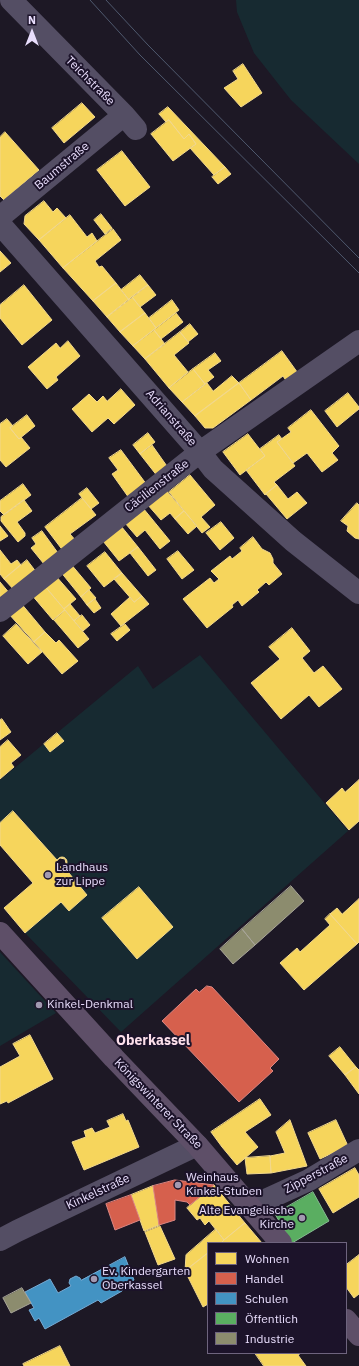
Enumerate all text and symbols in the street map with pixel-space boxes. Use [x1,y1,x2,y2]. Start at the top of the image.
north arrow [12,12,52,52]
text: N [28,13,36,27]
street label: Teichstraße [62,53,118,109]
street label: Baumstraße [32,139,92,193]
street label: Adrianstraße [143,387,199,449]
street label: Cäcilienstraße [122,456,192,516]
place label: Landhaus zur Lippe [56,861,108,889]
marker: Landhaus zur Lippe [43,870,53,880]
place label: Kinkel-Denkmal [47,998,133,1012]
marker: Kinkel-Denkmal [34,1000,44,1010]
district label: Oberkassel [116,1033,190,1049]
street label: Königswinterer Straße [111,1056,205,1152]
street label: Zipperstraße [282,1151,350,1197]
street label: Kinkelstraße [64,1171,132,1213]
place label: Weinhaus Kinkel-Stuben [186,1171,262,1199]
marker: Weinhaus Kinkel-Stuben [173,1180,183,1190]
place label: Alte Evangelische Kirche [199,1204,294,1232]
marker: Alte Evangelische Kirche [297,1213,307,1223]
legend [207,1242,347,1354]
text: Wohnen [245,1251,289,1266]
place label: Ev. Kindergarten Oberkassel [102,1265,190,1293]
text: Handel [245,1271,284,1286]
marker: Ev. Kindergarten Oberkassel [89,1274,99,1284]
text: Schulen [245,1291,288,1306]
text: Öffentlich [245,1311,298,1326]
text: Industrie [245,1331,294,1346]

